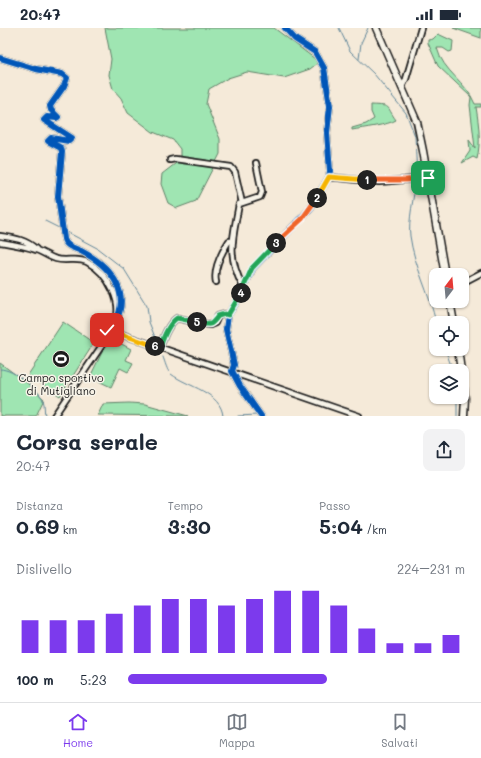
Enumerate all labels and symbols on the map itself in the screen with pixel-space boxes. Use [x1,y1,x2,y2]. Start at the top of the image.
pin [411,161,445,195]
pin: 1 [357,170,377,190]
pin: 2 [307,188,327,208]
pin: 3 [266,233,286,253]
north arrow [429,268,469,308]
pin: 4 [231,283,251,303]
pin: 5 [187,312,207,332]
pin [90,313,124,347]
pin: 6 [145,336,165,356]
sports icon: Campo sportivo di Mutigliano [51,349,71,369]
place label: Campo sportivo di Mutigliano [18,370,104,398]

